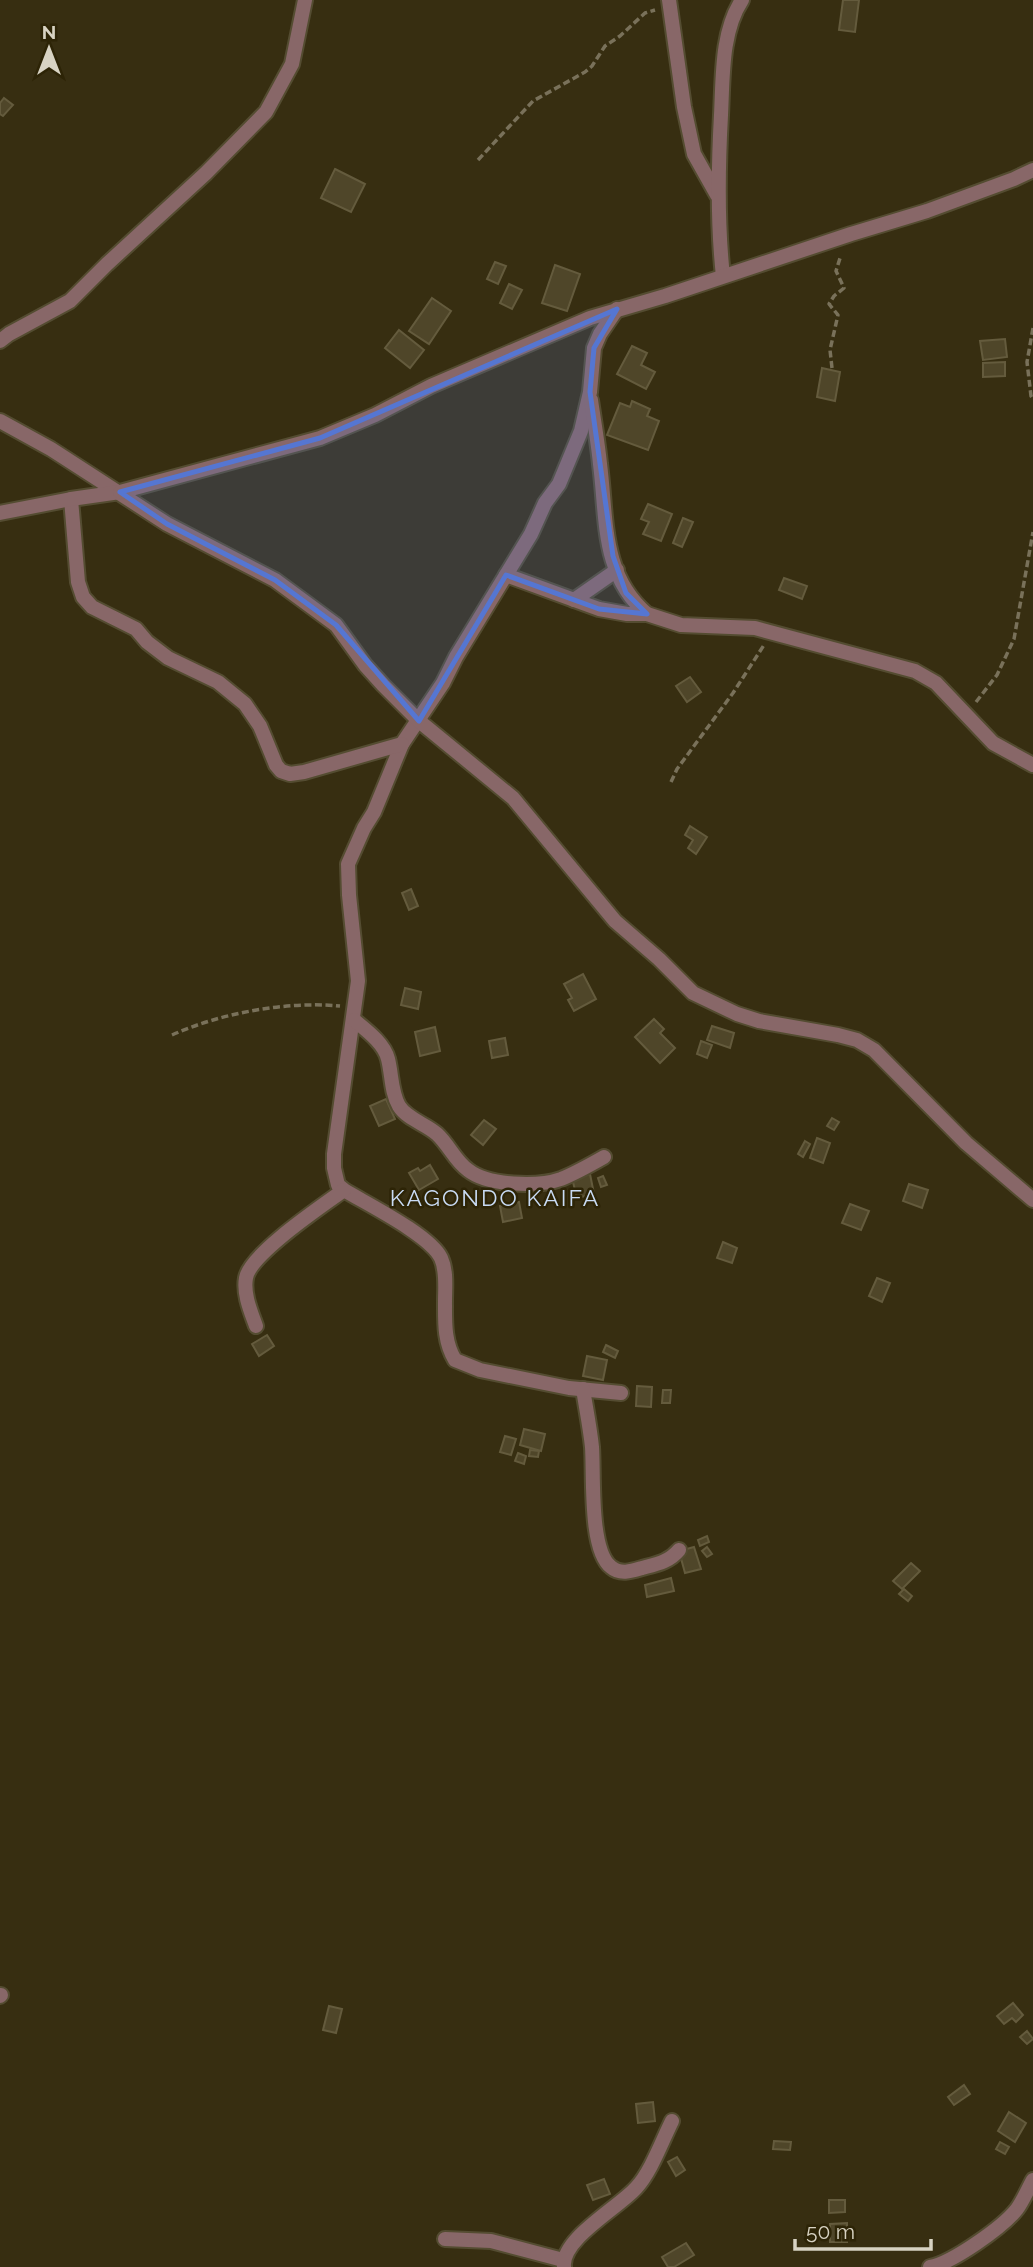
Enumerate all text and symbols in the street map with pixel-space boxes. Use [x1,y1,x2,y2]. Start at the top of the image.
north arrow [14,14,84,84]
text: N [42,21,56,43]
district label: KAGONDO KAIFA [390,1184,600,1211]
scale bar [795,2208,932,2252]
text: 50 m [806,2219,855,2244]

